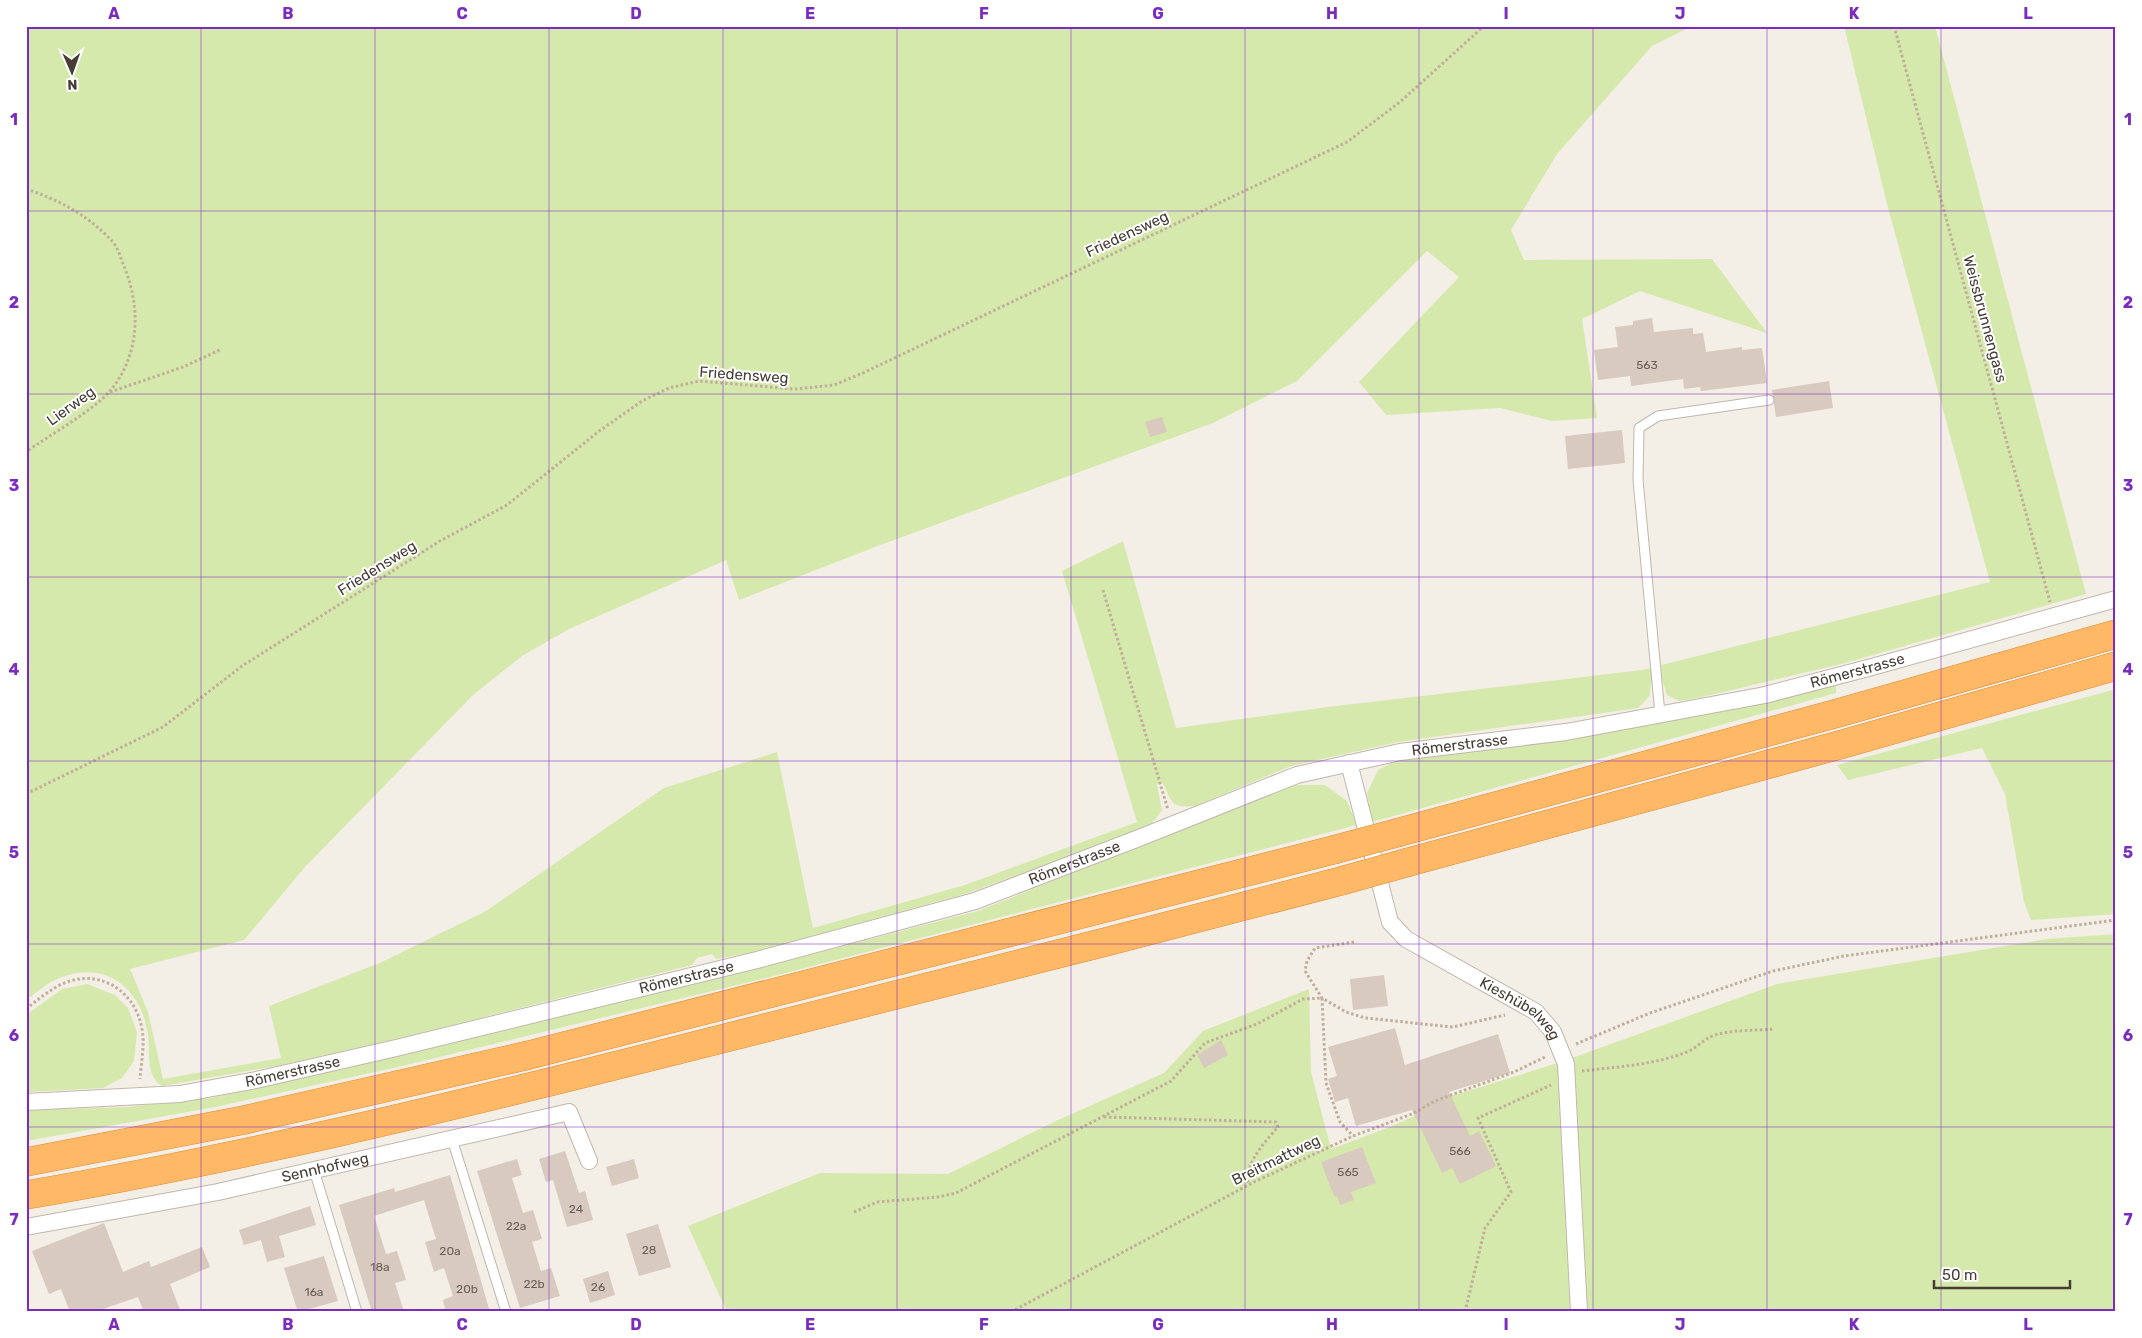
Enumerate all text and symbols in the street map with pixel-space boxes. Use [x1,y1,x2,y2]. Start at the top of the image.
text: A [108,4,120,23]
text: B [282,4,294,23]
text: C [456,4,468,23]
text: D [630,4,642,23]
text: E [805,4,815,23]
text: F [979,4,989,23]
text: G [1152,4,1164,23]
text: H [1326,4,1338,23]
text: I [1503,4,1509,23]
text: J [1675,4,1685,23]
text: K [1849,4,1860,23]
text: L [2023,4,2033,23]
north arrow [48,48,98,98]
text: N [67,76,78,93]
text: 1 [10,110,18,129]
text: 1 [2124,110,2132,129]
street label: Friedensweg [1083,207,1171,261]
street label: Weissbrunnengass [1959,253,2011,385]
text: 2 [9,293,19,312]
text: 2 [2123,293,2133,312]
house number: 563 [1636,358,1658,372]
street label: Friedensweg [699,363,789,387]
street label: Lierweg [43,382,99,430]
text: 3 [9,476,19,495]
text: 3 [2123,476,2133,495]
street label: Friedensweg [334,537,420,599]
street label: Römerstrasse [1808,649,1907,692]
text: 4 [9,660,20,679]
text: 4 [2123,660,2134,679]
street label: Römerstrasse [1411,730,1509,760]
street label: Römerstrasse [1026,837,1123,889]
text: 5 [9,843,19,862]
text: 5 [2123,843,2133,862]
street label: Römerstrasse [637,957,736,997]
street label: Kieshübelweg [1476,973,1564,1042]
text: 6 [9,1026,19,1045]
text: 6 [2123,1026,2133,1045]
street label: Römerstrasse [244,1052,342,1091]
street label: Breitmattweg [1229,1131,1323,1189]
house number: 566 [1449,1144,1471,1158]
street label: Sennhofweg [280,1149,370,1186]
house number: 565 [1337,1165,1359,1179]
house number: 24 [569,1202,584,1216]
text: 7 [9,1210,19,1229]
text: 7 [2123,1210,2133,1229]
house number: 22a [506,1219,526,1233]
house number: 28 [642,1243,656,1257]
house number: 20a [439,1244,461,1258]
scale bar [1934,1258,2071,1290]
house number: 18a [370,1260,390,1274]
text: 50 m [1942,1266,1977,1284]
house number: 22b [523,1277,545,1291]
house number: 26 [591,1280,605,1294]
house number: 20b [456,1282,478,1296]
house number: 16a [305,1285,324,1299]
text: A [108,1315,120,1334]
text: B [282,1315,294,1334]
text: C [456,1315,468,1334]
text: D [630,1315,642,1334]
text: E [805,1315,815,1334]
text: F [979,1315,989,1334]
text: G [1152,1315,1164,1334]
text: H [1326,1315,1338,1334]
text: I [1503,1315,1509,1334]
text: J [1675,1315,1685,1334]
text: K [1849,1315,1860,1334]
text: L [2023,1315,2033,1334]

